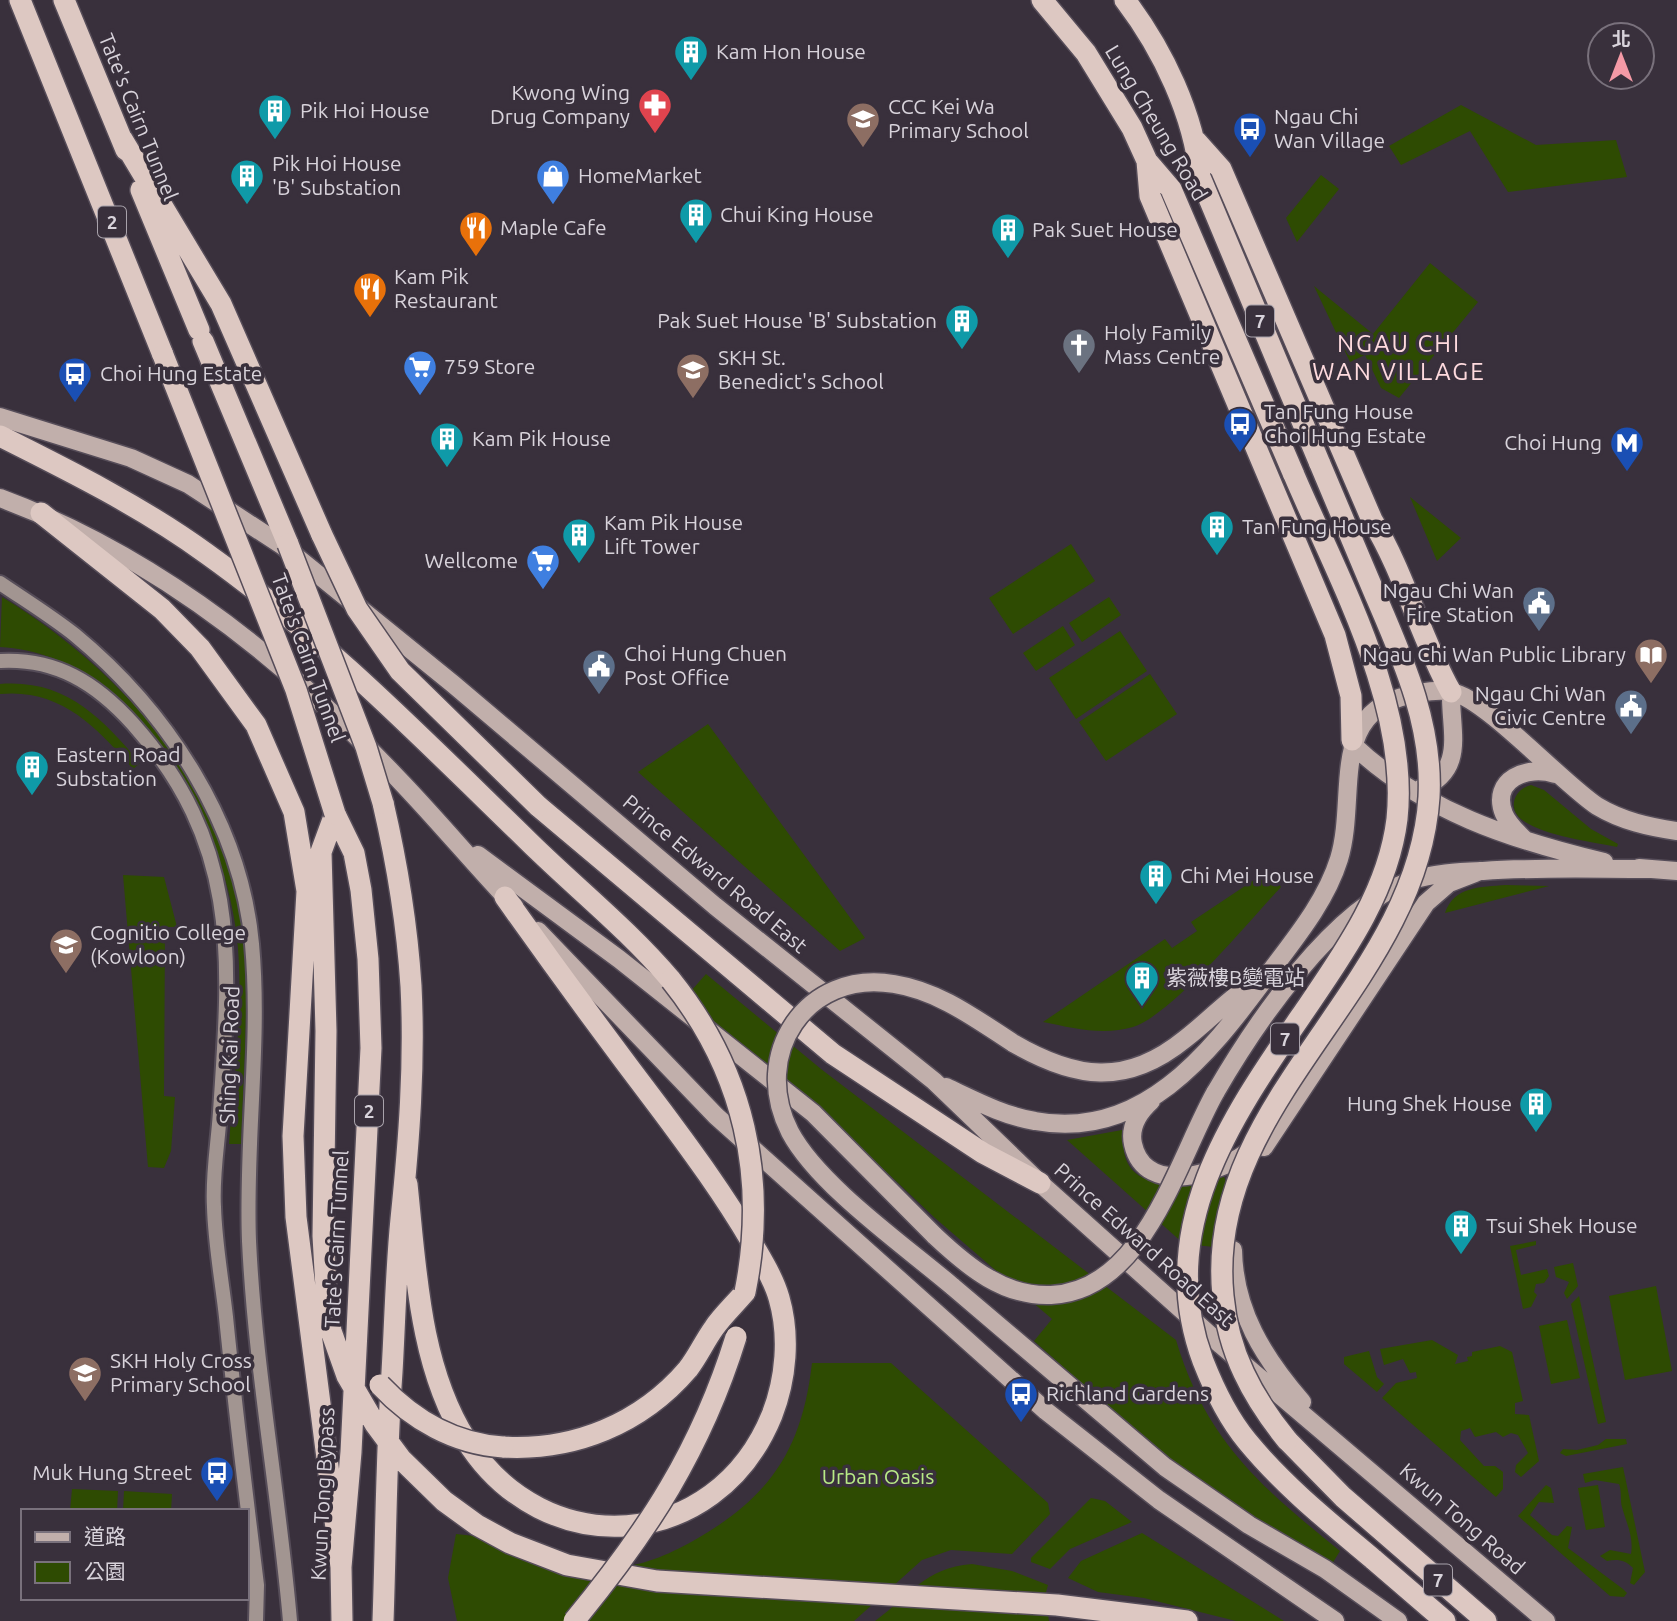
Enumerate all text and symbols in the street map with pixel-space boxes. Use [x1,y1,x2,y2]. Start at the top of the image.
north arrow [1586,21,1656,91]
text: 北 [1611,28,1631,50]
street label: Tate's Cairn Tunnel [94,30,183,204]
building icon: Kam Hon House [672,33,710,82]
place label: Kam Hon House [716,39,866,63]
street label: Lung Cheung Road [1101,40,1213,205]
place label: Kwong Wing Drug Company [490,80,630,128]
pharmacy icon: Kwong Wing Drug Company [636,86,674,135]
building icon: Pik Hoi House [256,92,294,141]
place label: CCC Kei Wa Primary School [888,94,1029,142]
place label: Pik Hoi House [300,98,430,122]
school or university icon: CCC Kei Wa Primary School [844,100,882,149]
place label: Ngau Chi Wan Village [1274,104,1385,152]
bus stop icon: Ngau Chi Wan Village [1231,110,1269,159]
place label: Pik Hoi House 'B' Substation [272,151,402,199]
building icon: Pik Hoi House 'B' Substation [228,157,266,206]
shop icon: HomeMarket [534,157,572,206]
place label: HomeMarket [578,163,702,187]
building icon: Chui King House [677,196,715,245]
place label: Chui King House [720,202,874,226]
road number: 2 [98,206,126,238]
restaurant icon: Maple Cafe [457,209,495,258]
building icon: Pak Suet House [989,211,1027,260]
place label: Maple Cafe [500,215,607,239]
place label: Pak Suet House [1032,217,1178,241]
place label: Kam Pik Restaurant [394,264,498,312]
restaurant icon: Kam Pik Restaurant [351,270,389,319]
building icon: Pak Suet House 'B' Substation [943,302,981,351]
road number: 7 [1246,306,1274,336]
place label: Pak Suet House 'B' Substation [657,308,937,332]
place label: Holy Family Mass Centre [1104,320,1220,368]
church icon: Holy Family Mass Centre [1060,326,1098,375]
district label: NGAU CHI WAN VILLAGE [1312,330,1486,385]
place label: SKH St. Benedict's School [718,345,884,393]
supermarket icon: 759 Store [401,348,439,397]
school or university icon: SKH St. Benedict's School [674,351,712,400]
place label: 759 Store [444,354,535,378]
bus stop icon: Choi Hung Estate [56,355,94,404]
place label: Choi Hung Estate [100,361,262,385]
place label: Tan Fung House Choi Hung Estate [1264,399,1426,447]
bus stop icon: Tan Fung House Choi Hung Estate [1221,405,1259,454]
building icon: Kam Pik House [428,420,466,469]
metro station icon: Choi Hung [1608,424,1646,473]
place label: Kam Pik House [472,426,611,450]
place label: Choi Hung [1504,430,1602,454]
building icon: Tan Fung House [1198,508,1236,557]
place label: Kam Pik House Lift Tower [604,510,743,558]
place label: Tan Fung House [1242,514,1392,538]
building icon: Kam Pik House Lift Tower [560,516,598,565]
supermarket icon: Wellcome [524,542,562,591]
place label: Wellcome [425,548,518,572]
street label: Tate's Cairn Tunnel [267,570,351,745]
place label: Ngau Chi Wan Fire Station [1383,578,1514,626]
public building icon: Ngau Chi Wan Fire Station [1520,584,1558,633]
library icon: Ngau Chi Wan Public Library [1632,636,1670,685]
place label: Choi Hung Chuen Post Office [624,641,787,689]
place label: Ngau Chi Wan Public Library [1363,642,1626,666]
public building icon: Choi Hung Chuen Post Office [580,647,618,696]
place label: Ngau Chi Wan Civic Centre [1475,681,1606,729]
public building icon: Ngau Chi Wan Civic Centre [1612,687,1650,736]
place label: Eastern Road Substation [56,742,181,790]
building icon: Eastern Road Substation [13,748,51,797]
street label: Prince Edward Road East [619,789,813,957]
building icon: Chi Mei House [1137,857,1175,906]
place label: Chi Mei House [1180,863,1314,887]
place label: Cognitio College (Kowloon) [90,920,246,968]
school or university icon: Cognitio College (Kowloon) [47,926,85,975]
building icon: 紫薇樓B變電站 [1123,959,1161,1008]
place label: 紫薇樓B變電站 [1166,965,1305,989]
street label: Shing Kai Road [215,985,243,1125]
road number: 7 [1271,1023,1299,1054]
building icon: Hung Shek House [1517,1085,1555,1134]
place label: Hung Shek House [1347,1091,1512,1115]
road number: 2 [355,1096,383,1126]
street label: Tate's Cairn Tunnel [319,1150,353,1328]
street label: Prince Edward Road East [1050,1157,1239,1331]
building icon: Tsui Shek House [1442,1207,1480,1256]
place label: Tsui Shek House [1486,1213,1638,1237]
place label: SKH Holy Cross Primary School [110,1348,252,1396]
school or university icon: SKH Holy Cross Primary School [66,1354,104,1403]
bus stop icon: Richland Gardens [1002,1375,1040,1424]
place label: Richland Gardens [1046,1381,1209,1405]
street label: Kwun Tong Bypass [305,1407,339,1581]
bus stop icon: Muk Hung Street [198,1454,236,1503]
street label: Kwun Tong Road [1395,1458,1530,1579]
place label: Muk Hung Street [32,1460,192,1484]
park label: Urban Oasis [822,1464,934,1488]
legend [21,1509,248,1600]
text: 道路 [84,1524,126,1548]
text: 公園 [84,1559,126,1583]
road number: 7 [1424,1564,1452,1596]

